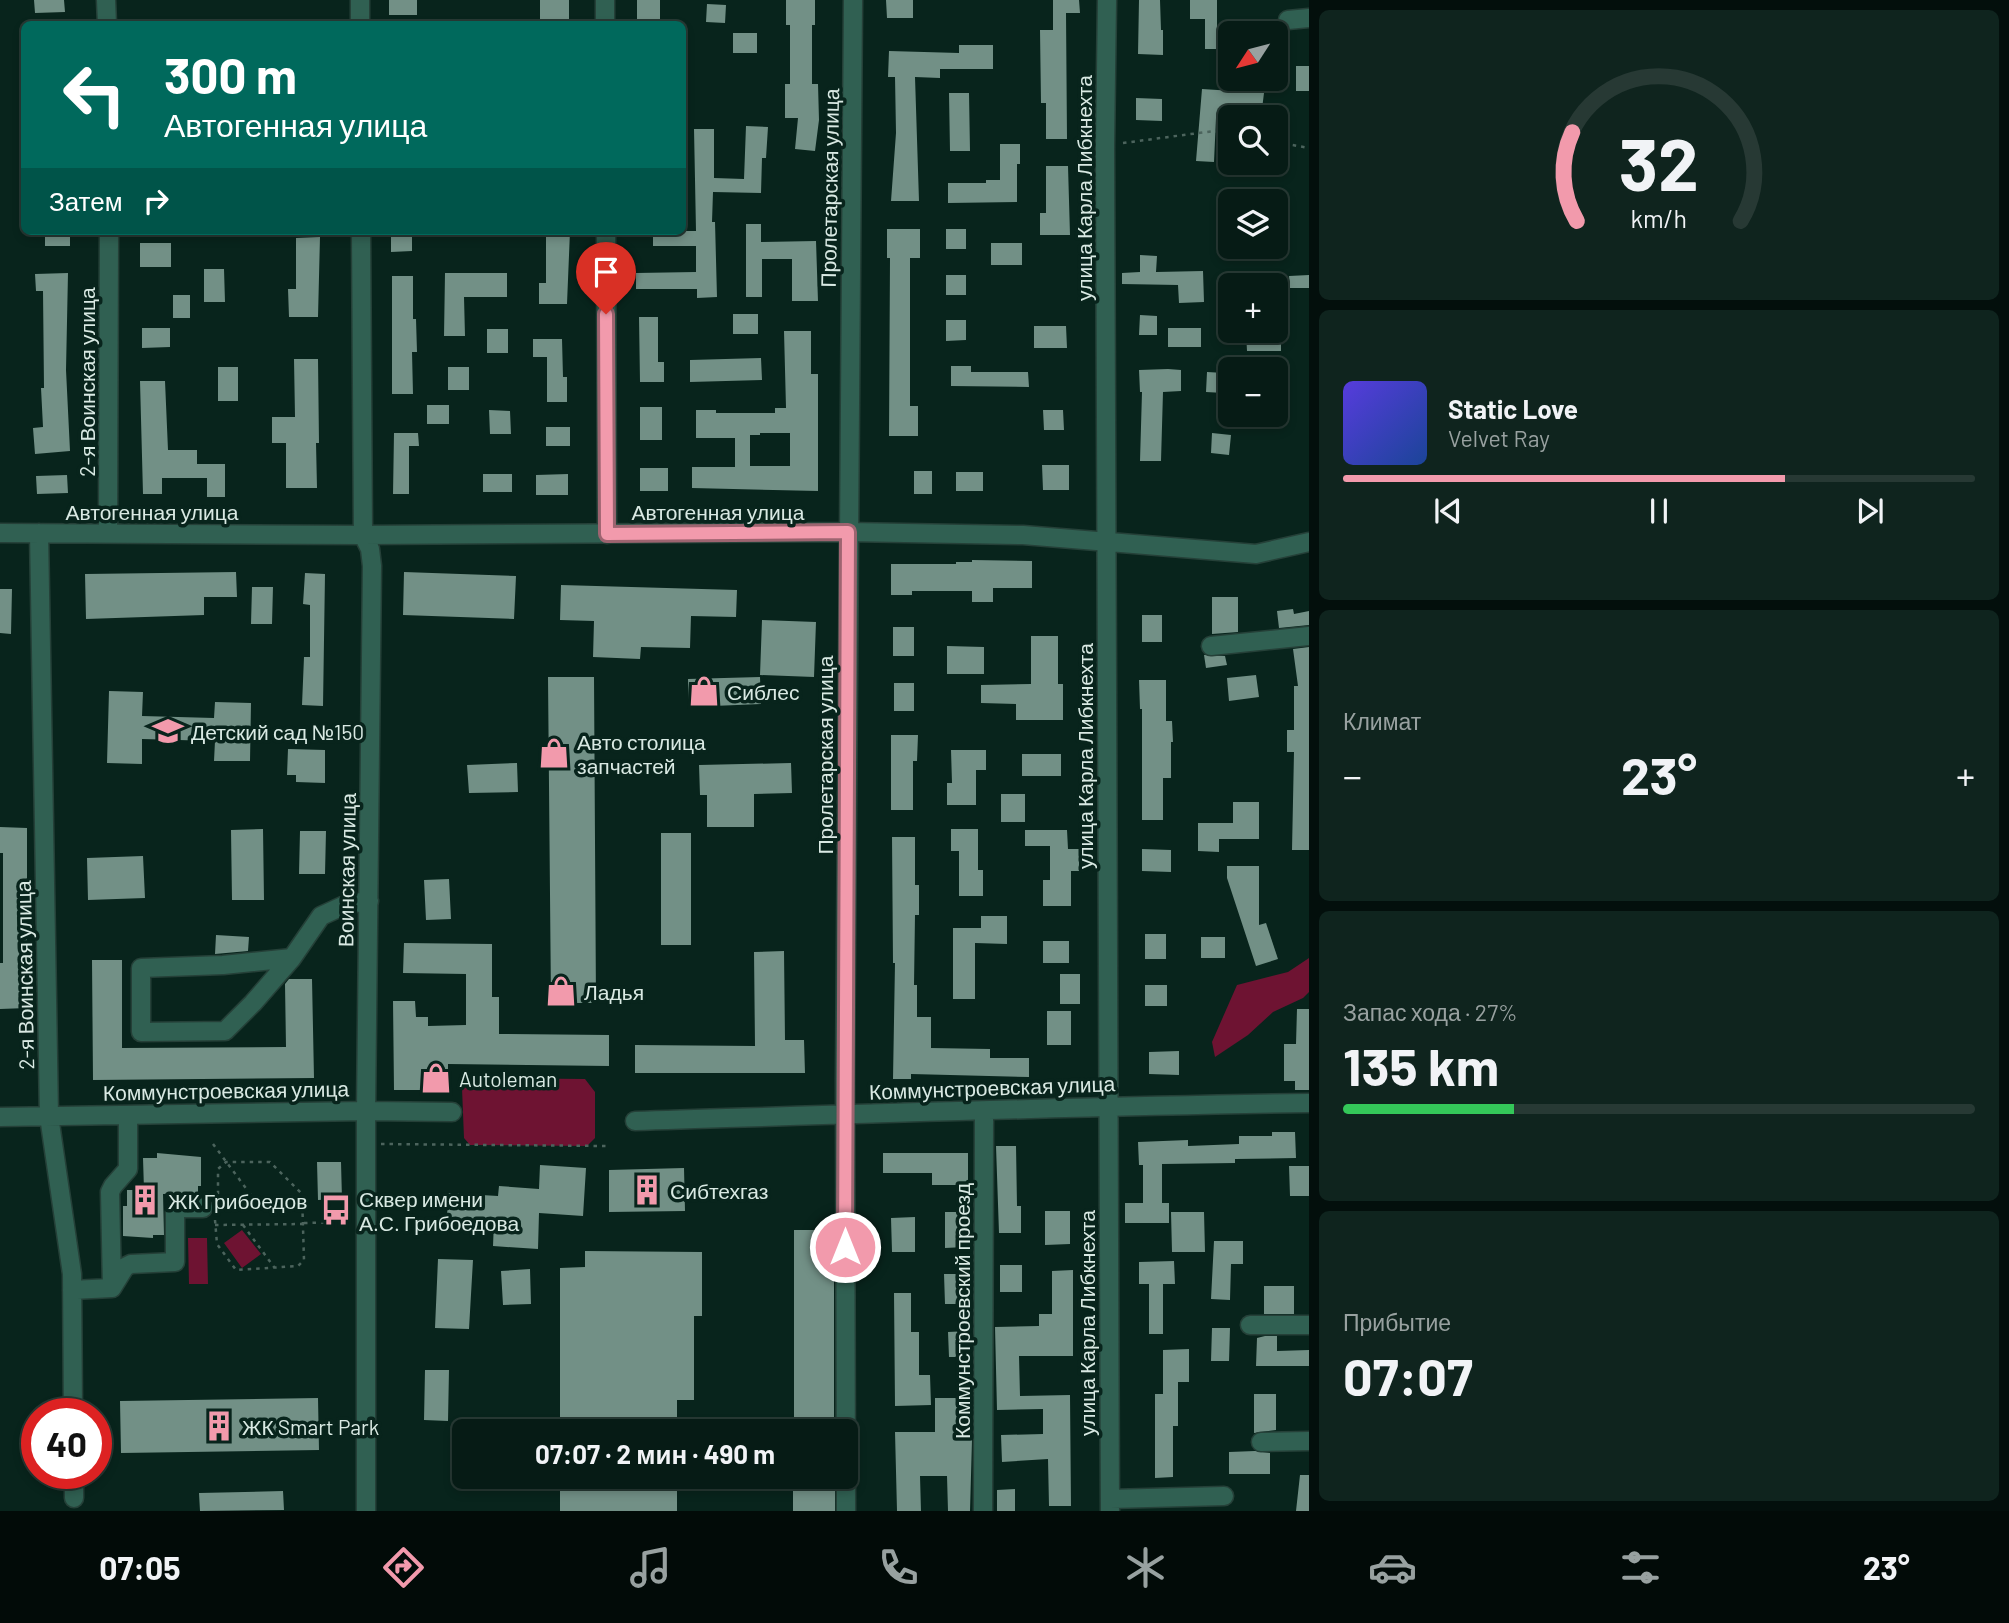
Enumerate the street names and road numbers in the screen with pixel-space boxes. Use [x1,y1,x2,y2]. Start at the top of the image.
street label: улица Карла Либкнехта [1071,75,1096,301]
street label: Пролетарская улица [815,88,843,288]
street label: 2-я Воинская улица [74,287,99,477]
street label: Автогенная улица [66,499,239,524]
street label: Автогенная улица [632,499,805,524]
street label: улица Карла Либкнехта [1072,643,1097,869]
street label: Пролетарская улица [812,655,837,855]
street label: Воинская улица [332,792,360,947]
street label: 2-я Воинская улица [10,880,38,1070]
street label: Коммунстроевская улица [868,1070,1116,1104]
street label: Коммунстроевская улица [103,1075,350,1105]
street label: Коммунстроевский проезд [949,1183,974,1439]
street label: улица Карла Либкнехта [1074,1210,1099,1436]

